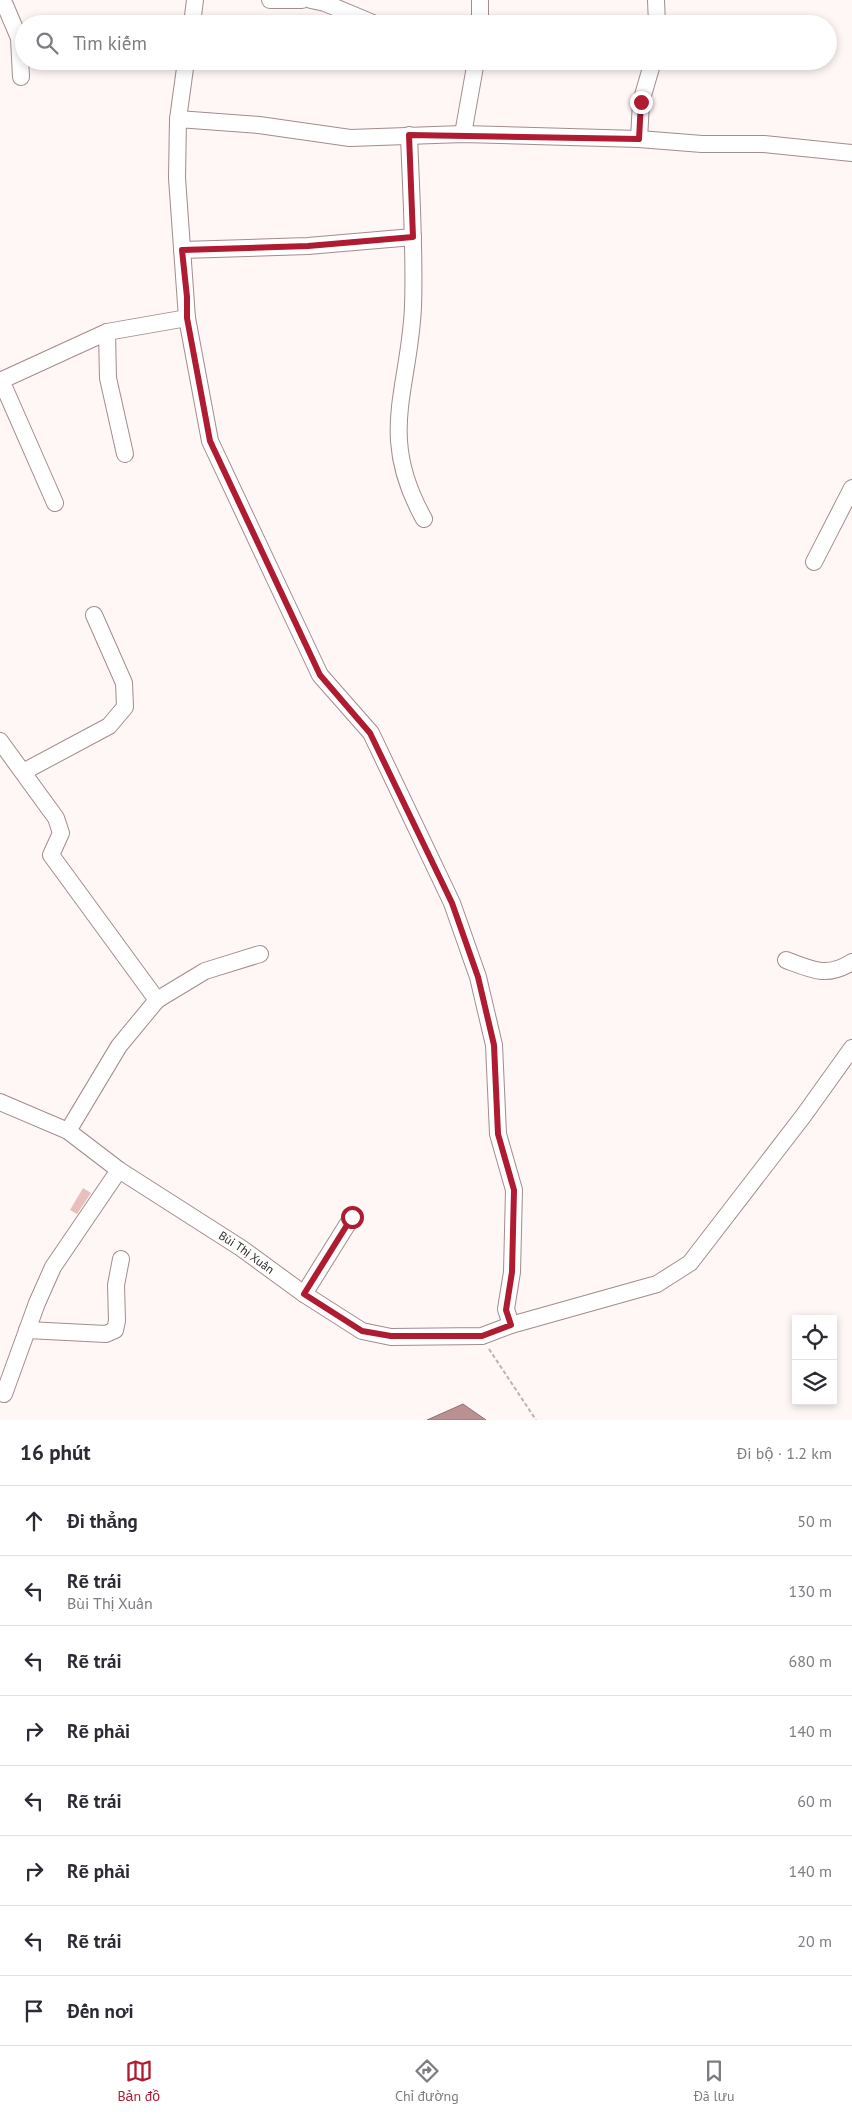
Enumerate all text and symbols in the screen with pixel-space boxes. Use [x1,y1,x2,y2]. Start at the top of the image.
search box [15,15,837,70]
icon: search [33,29,61,57]
text: Tìm kiếm [73,31,147,55]
route end [630,91,653,114]
route start [341,1206,364,1229]
street label: Bùi Thị Xuân [216,1228,277,1277]
map controls [792,1315,837,1405]
button: locate [792,1315,837,1360]
button: layers [792,1360,837,1405]
text: 16 phút [20,1439,91,1466]
text: Đi bộ · 1.2 km [737,1443,832,1463]
icon: ahead [20,1507,48,1535]
text: Đi thẳng [67,1509,138,1533]
text: 50 m [797,1511,832,1531]
text: Rẽ trái [67,1569,122,1593]
icon: left [20,1577,48,1605]
text: 130 m [789,1581,832,1601]
text: Bùi Thị Xuân [67,1593,153,1613]
icon: left [20,1647,48,1675]
text: Rẽ trái [67,1649,122,1673]
text: 680 m [789,1651,832,1671]
icon: right [20,1717,48,1745]
text: Rẽ phải [67,1719,130,1743]
text: 140 m [789,1721,832,1741]
icon: left [20,1787,48,1815]
text: Rẽ trái [67,1789,122,1813]
text: 60 m [797,1791,832,1811]
icon: right [20,1857,48,1885]
text: Rẽ phải [67,1859,130,1883]
text: 140 m [789,1861,832,1881]
icon: left [20,1927,48,1955]
text: Rẽ trái [67,1929,122,1953]
text: 20 m [797,1931,832,1951]
icon: arrive [20,1997,48,2025]
text: Đến nơi [67,1999,134,2023]
tab: Bản đồ [117,2057,160,2105]
tab: Chỉ đường [395,2057,459,2105]
tab: Đã lưu [694,2057,735,2105]

